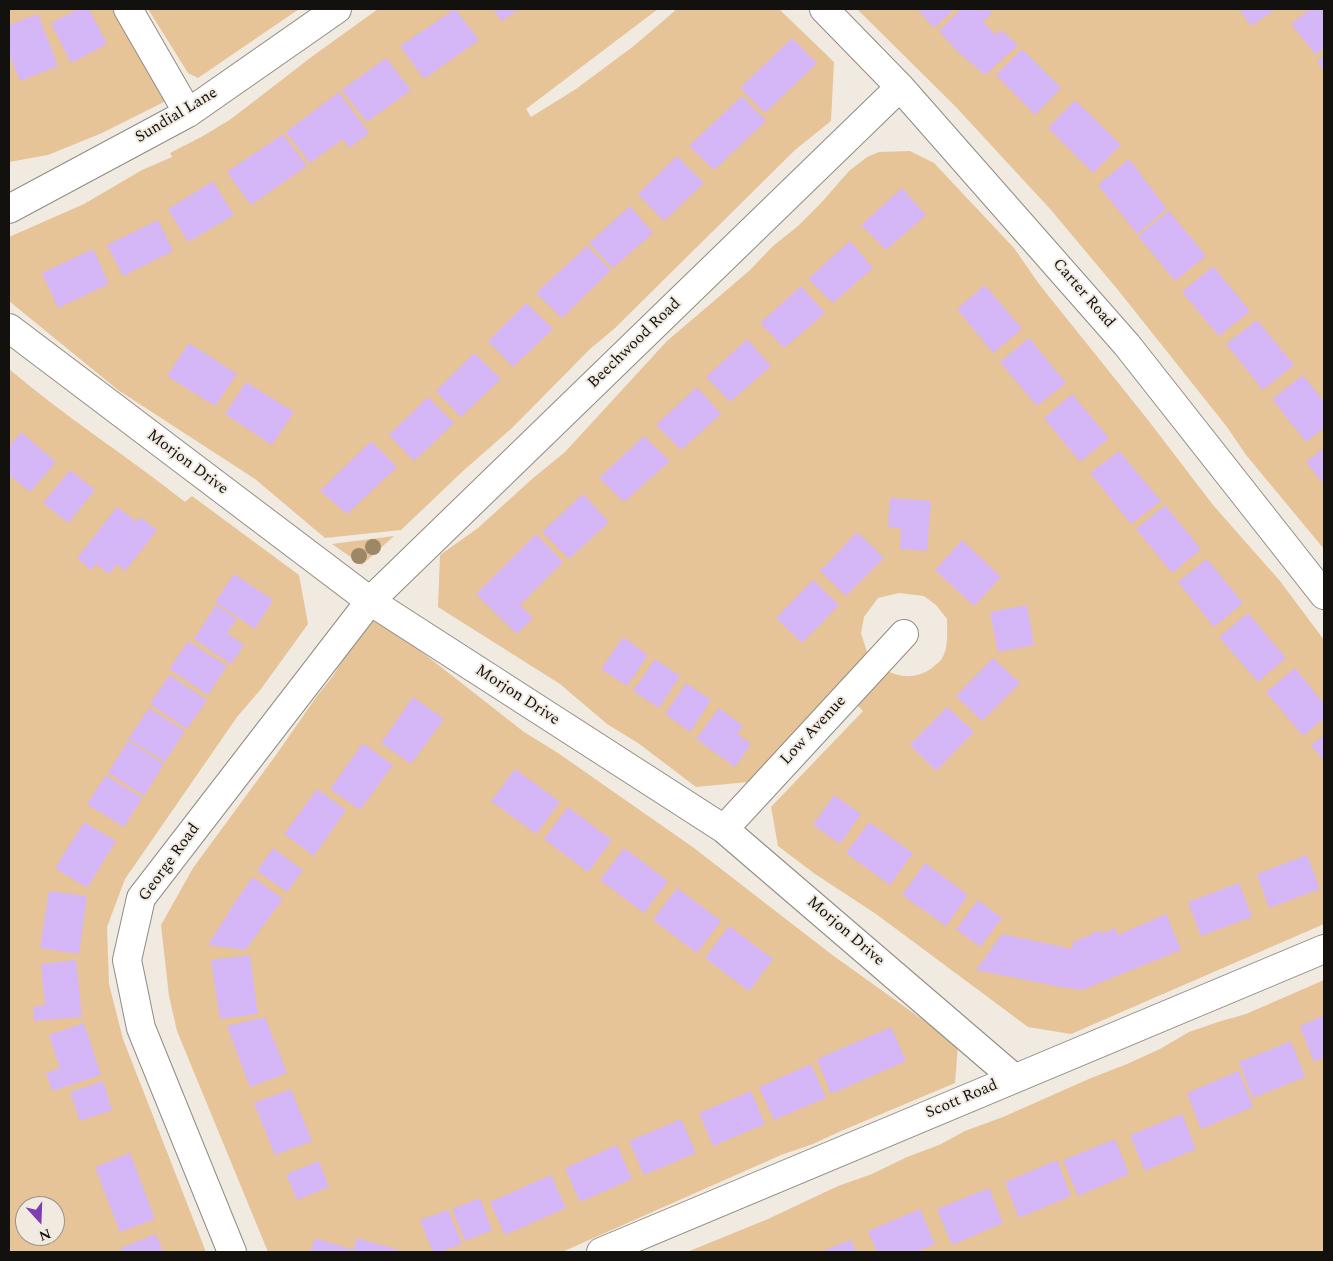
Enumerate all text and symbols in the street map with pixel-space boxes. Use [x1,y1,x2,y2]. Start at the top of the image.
street label: Sundial Lane [133,84,221,148]
street label: Carter Road [1048,255,1118,333]
street label: Beechwood Road [585,295,685,393]
street label: Morjon Drive [143,426,231,500]
street label: Morjon Drive [471,662,563,730]
street label: Low Avenue [777,692,851,770]
street label: George Road [135,820,205,906]
street label: Morjon Drive [802,893,888,971]
street label: Scott Road [923,1076,1001,1124]
north arrow [15,1196,65,1246]
text: N [36,1223,54,1246]

